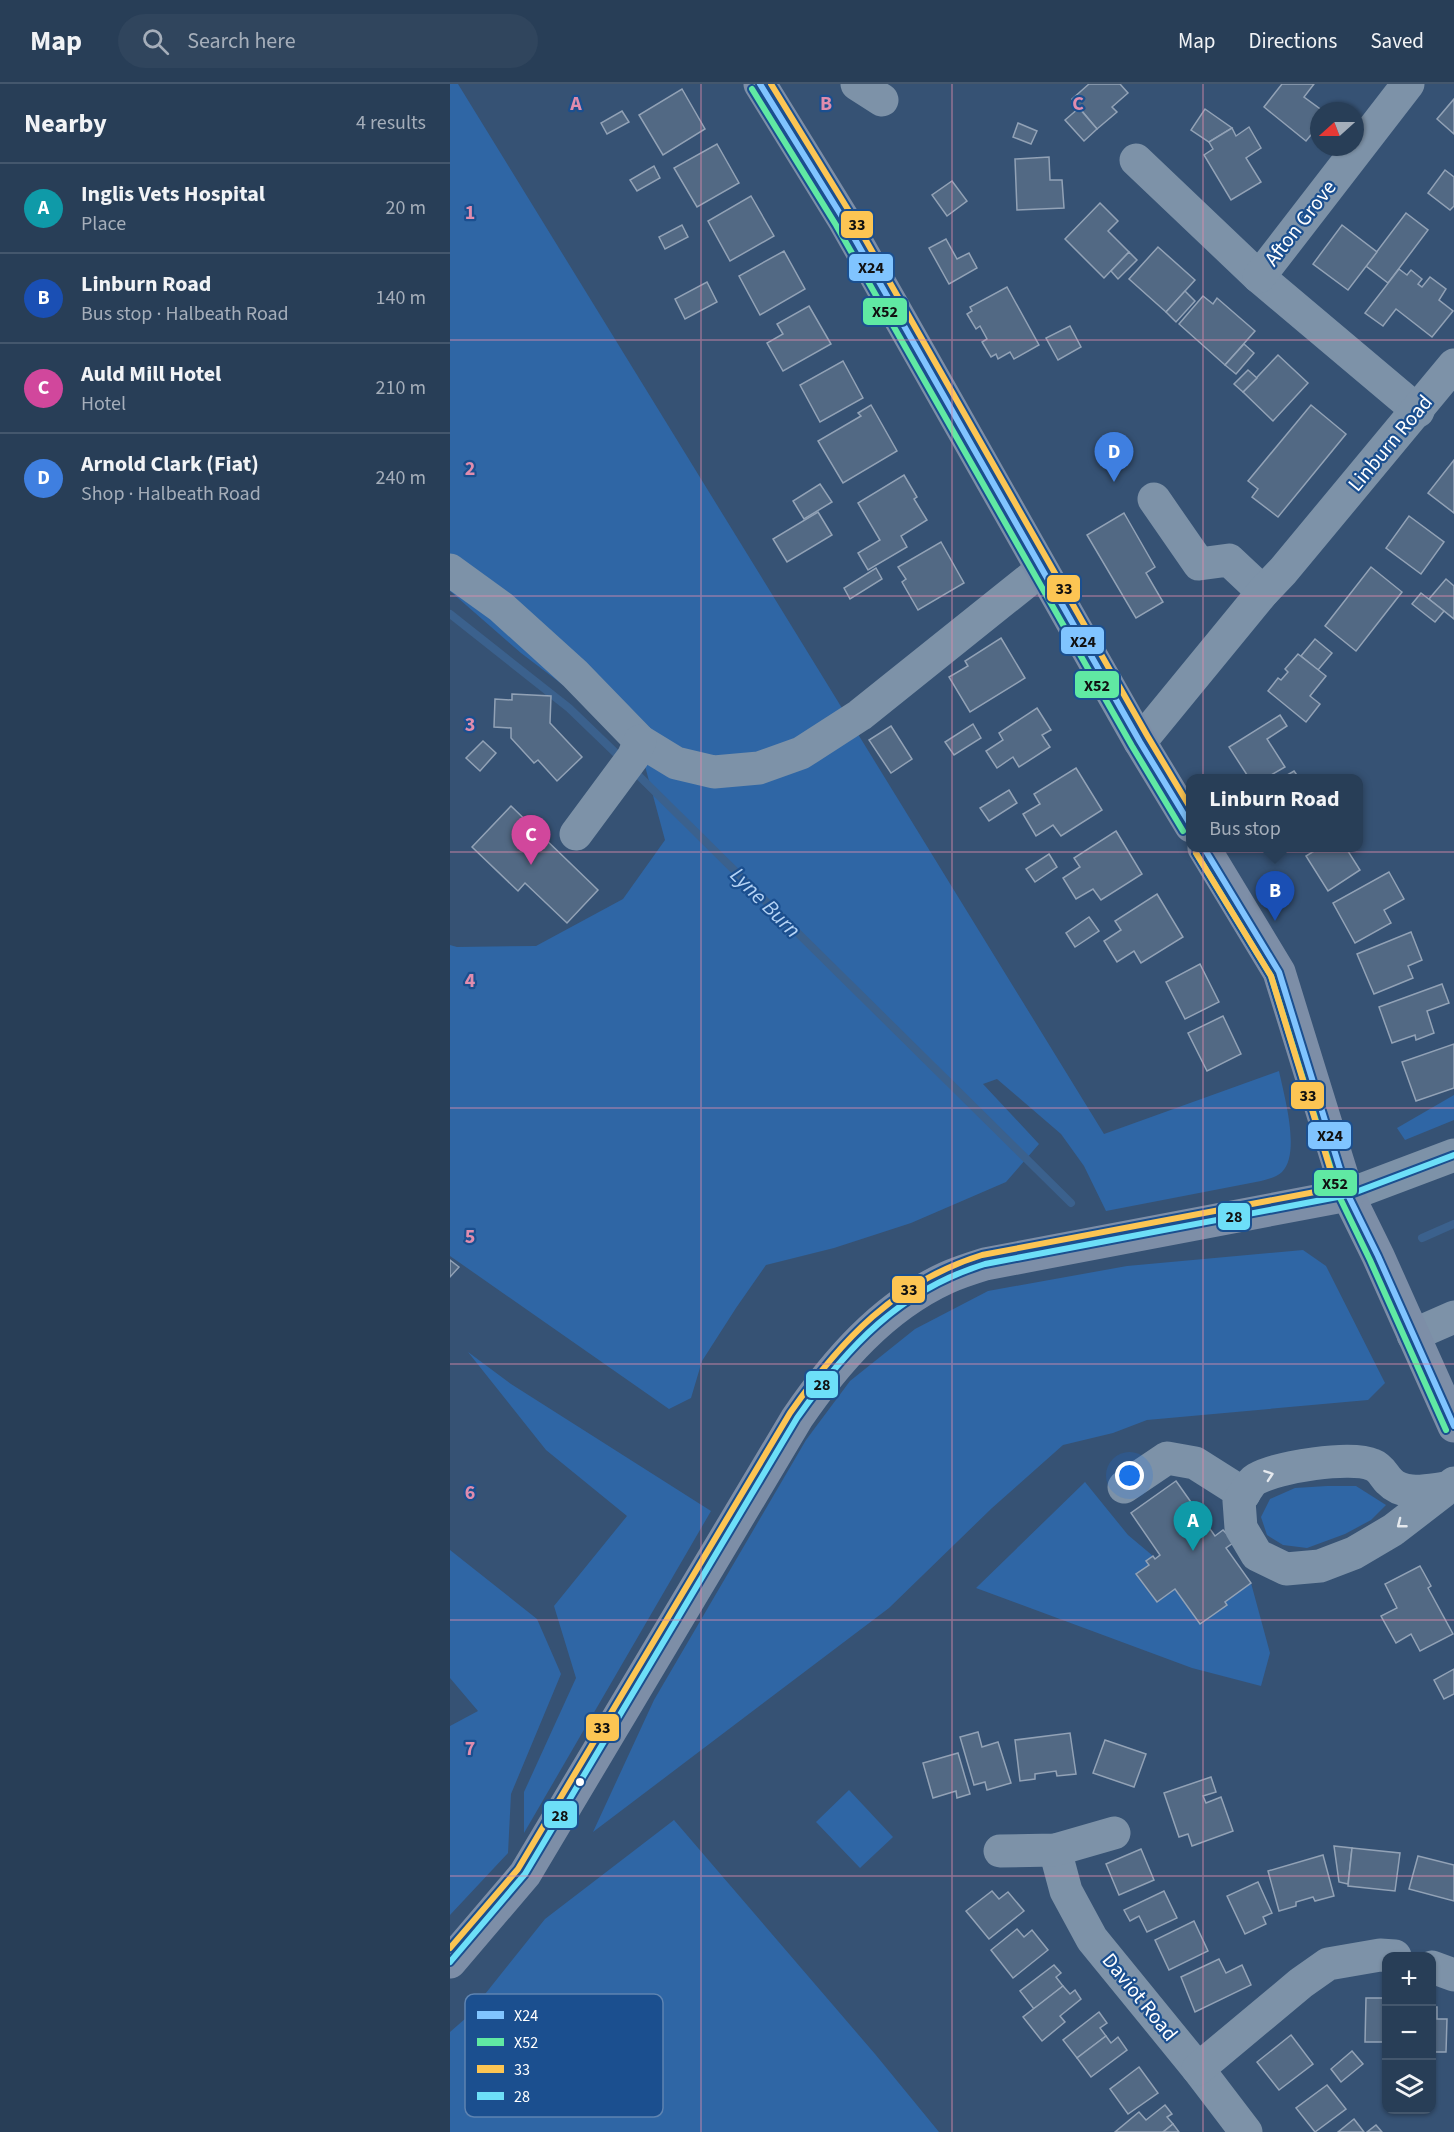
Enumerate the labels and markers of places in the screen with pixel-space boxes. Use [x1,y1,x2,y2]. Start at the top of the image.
pin: D [1094,432,1134,482]
pin: C [512,816,550,865]
pin: B [1256,872,1294,921]
pin: A [1174,1502,1212,1551]
unlabelled marker [574,1776,586,1788]

